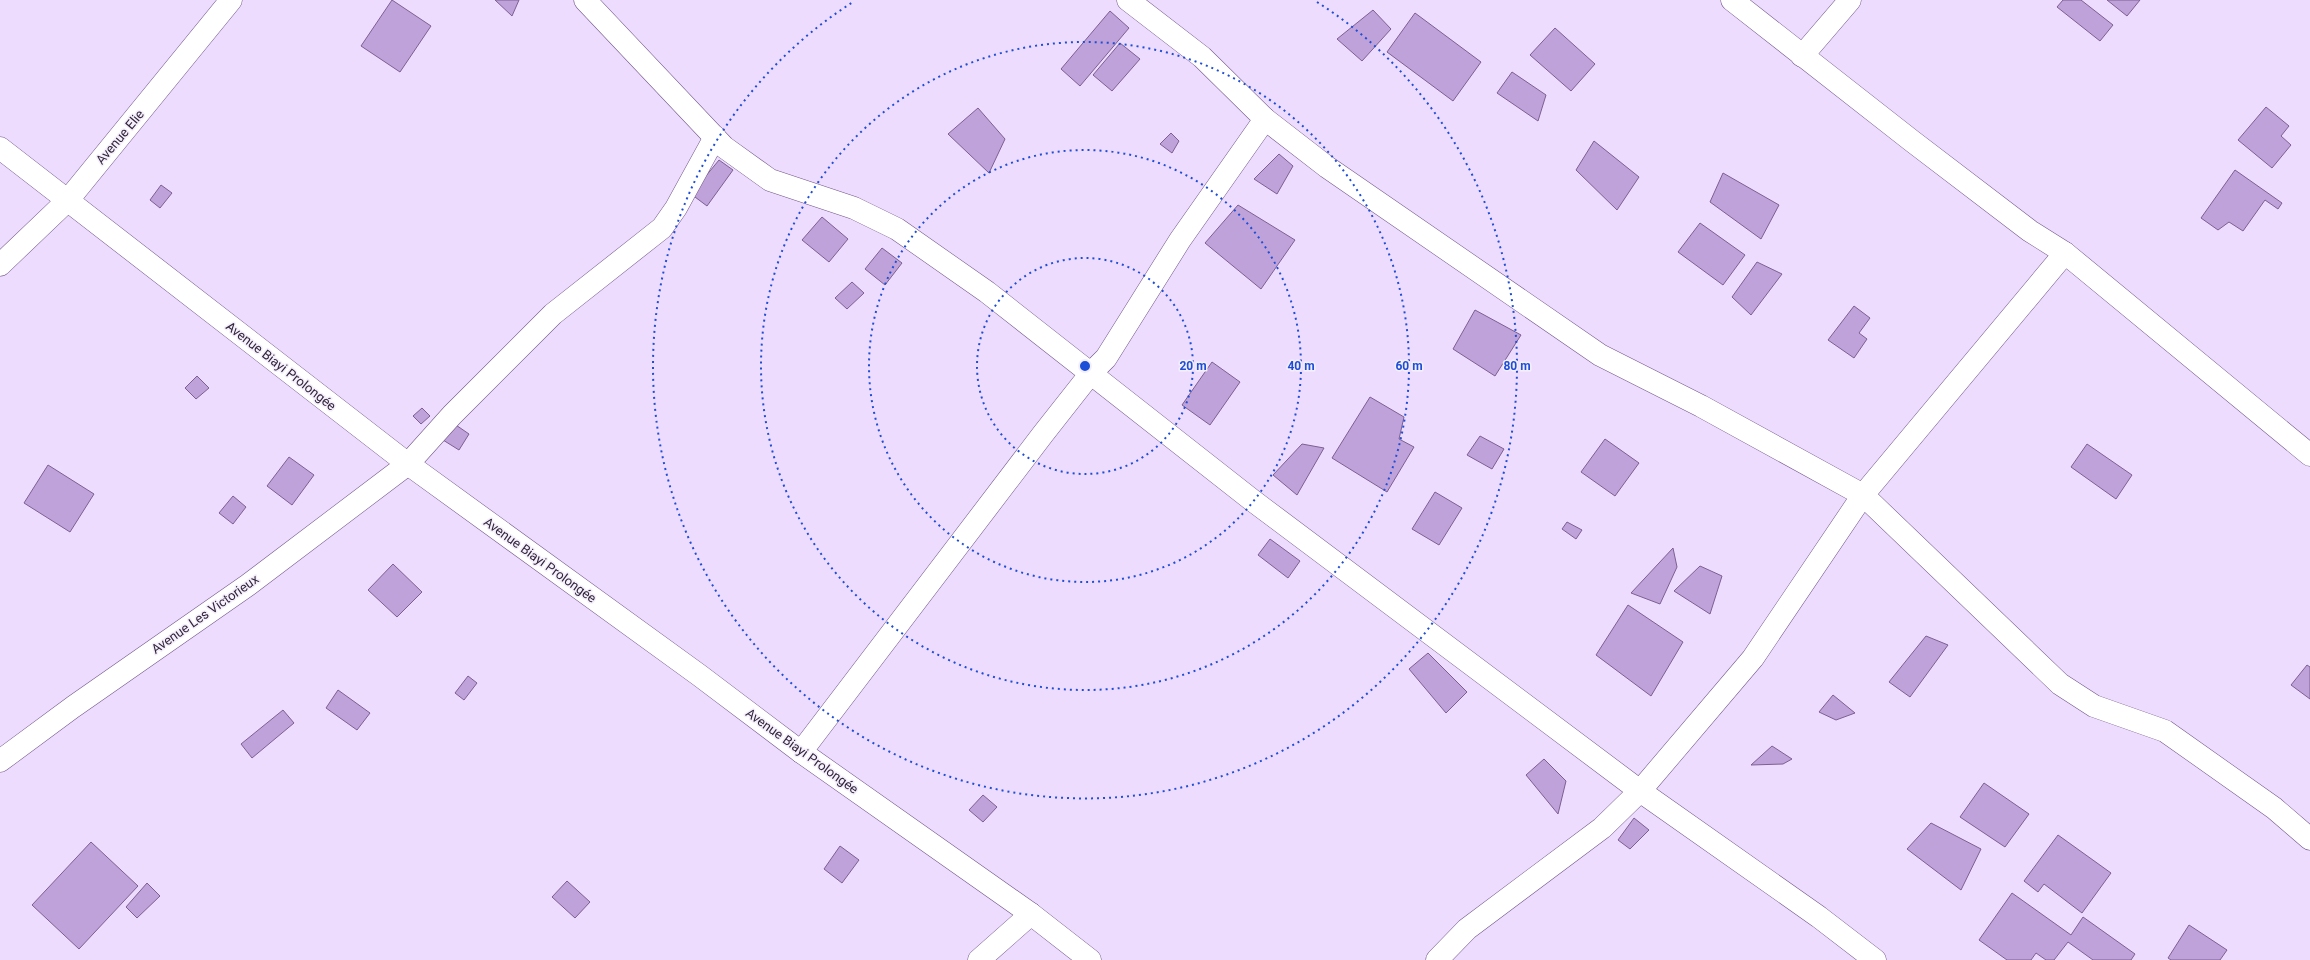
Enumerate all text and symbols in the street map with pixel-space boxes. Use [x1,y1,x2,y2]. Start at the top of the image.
street label: Avenue Elie [93,107,147,167]
street label: Avenue Biayi Prolongée [223,318,339,414]
centre of rings [1078,359,1092,373]
text: 20 m [1179,359,1207,373]
text: 40 m [1287,359,1315,373]
text: 60 m [1395,359,1423,373]
text: 80 m [1503,359,1531,373]
street label: Avenue Biayi Prolongée [481,514,599,606]
street label: Avenue Les Victorieux [149,571,262,657]
street label: Avenue Biayi Prolongée [743,705,861,797]

